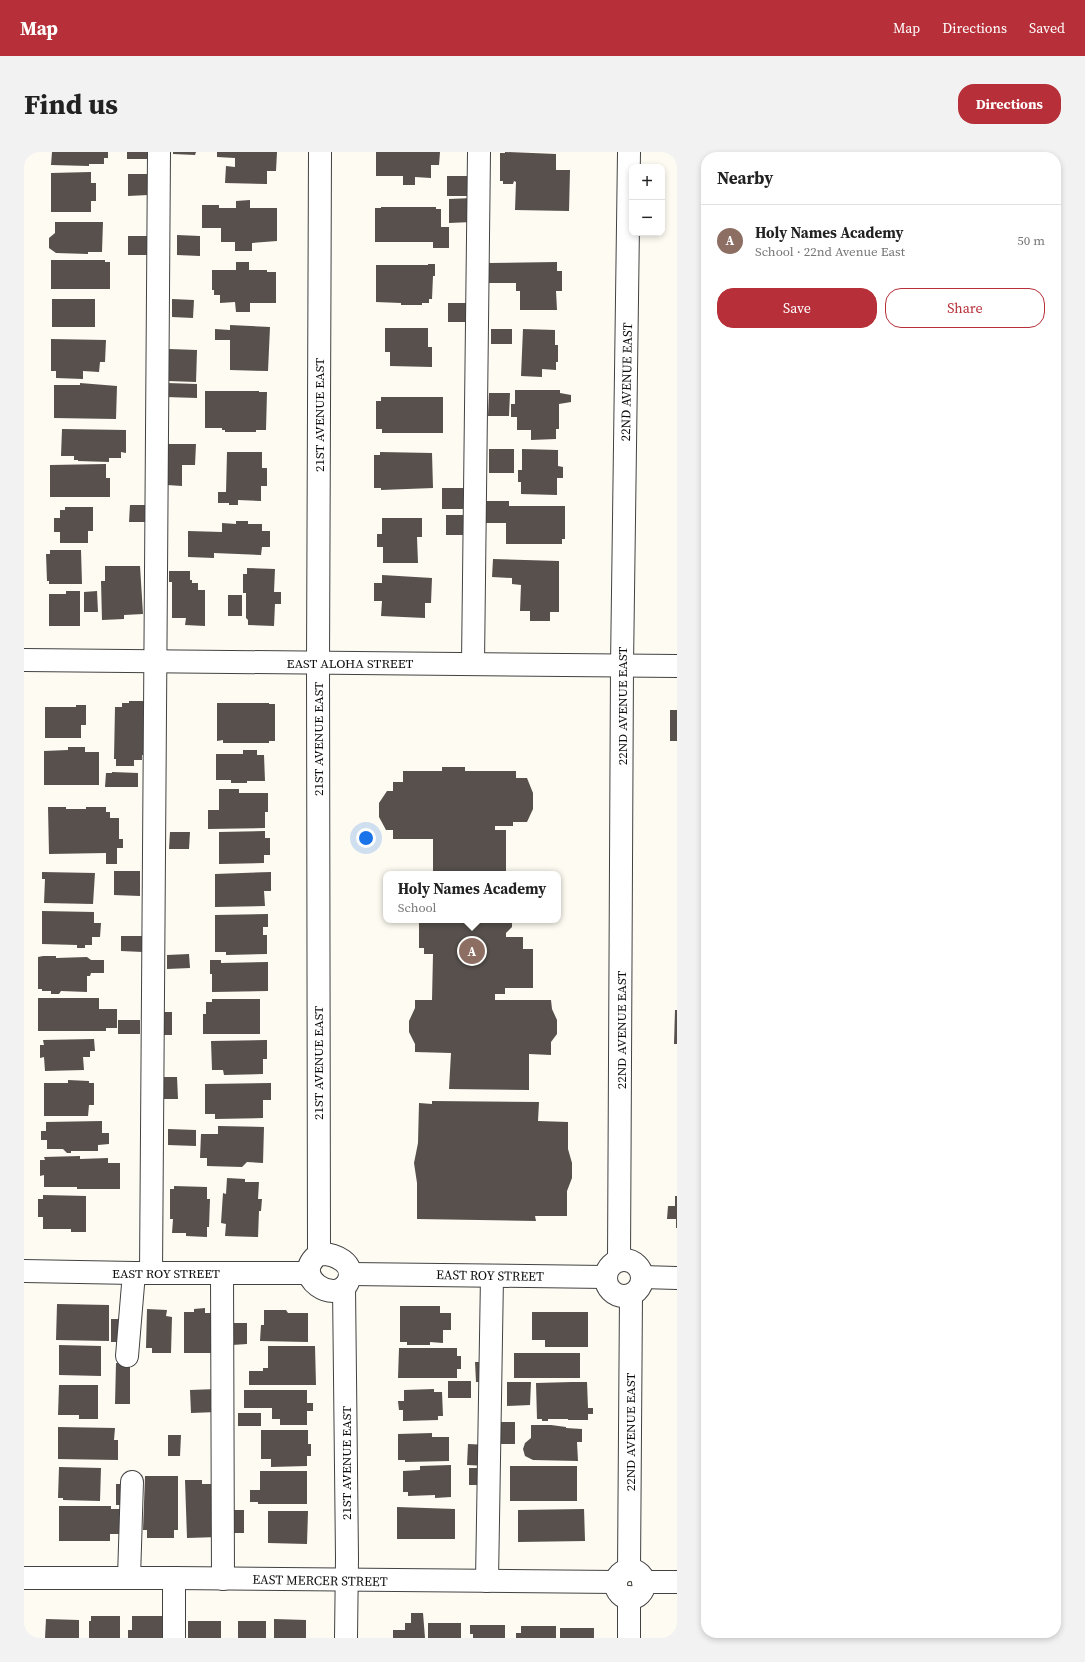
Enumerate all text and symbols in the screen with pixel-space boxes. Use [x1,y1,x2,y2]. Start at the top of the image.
text: Map [20,15,58,41]
text: Map [893,18,920,38]
text: Directions [942,18,1007,38]
text: Saved [1029,18,1065,38]
button: Directions [958,84,1061,124]
text: Find us [24,85,118,123]
map controls [629,164,665,236]
button: + [629,164,665,200]
text: Nearby [717,166,773,190]
button: − [629,200,665,236]
text: Holy Names Academy [755,222,903,243]
text: A [726,232,734,249]
text: 50 m [1017,232,1045,249]
text: School · 22nd Avenue East [755,243,905,260]
button: Save [717,288,877,328]
button: Share [885,288,1045,328]
street label: 22ND AVENUE EAST [617,322,636,441]
street label: 21ST AVENUE EAST [311,358,328,472]
street label: 22ND AVENUE EAST [614,647,631,765]
street label: EAST ALOHA STREET [287,655,414,672]
street label: 21ST AVENUE EAST [310,682,327,796]
your location [356,828,376,848]
popup [383,871,561,923]
text: Holy Names Academy [398,878,546,899]
text: School [398,899,436,916]
pin: A [459,936,485,966]
street label: 22ND AVENUE EAST [613,971,630,1089]
street label: 21ST AVENUE EAST [310,1006,327,1120]
street label: EAST ROY STREET [112,1265,220,1282]
street label: EAST ROY STREET [436,1266,544,1285]
street label: 22ND AVENUE EAST [622,1373,639,1491]
street label: 21ST AVENUE EAST [338,1406,355,1520]
street label: EAST MERCER STREET [252,1571,388,1590]

